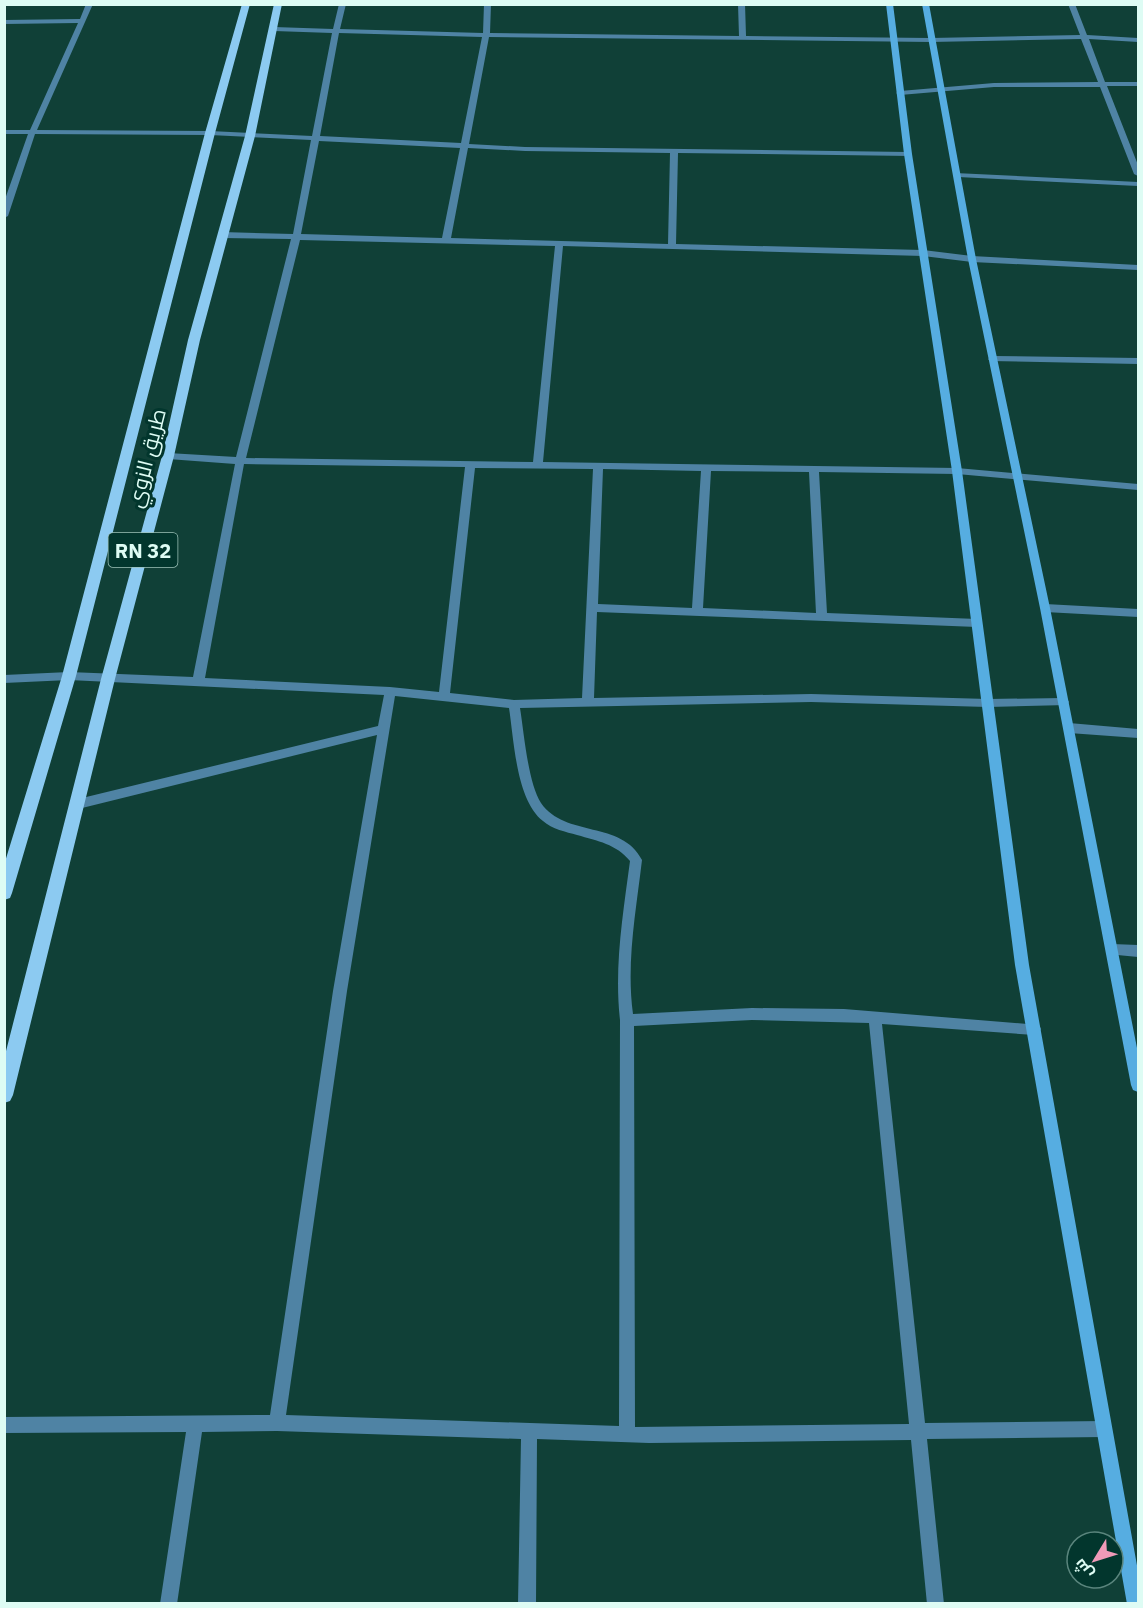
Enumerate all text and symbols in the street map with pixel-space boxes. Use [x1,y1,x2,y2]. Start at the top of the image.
street label: طريق الزوي [120,406,175,511]
road number: RN 32 [108,533,178,567]
north arrow [1065,1530,1125,1590]
text: ش [1069,1555,1097,1583]

